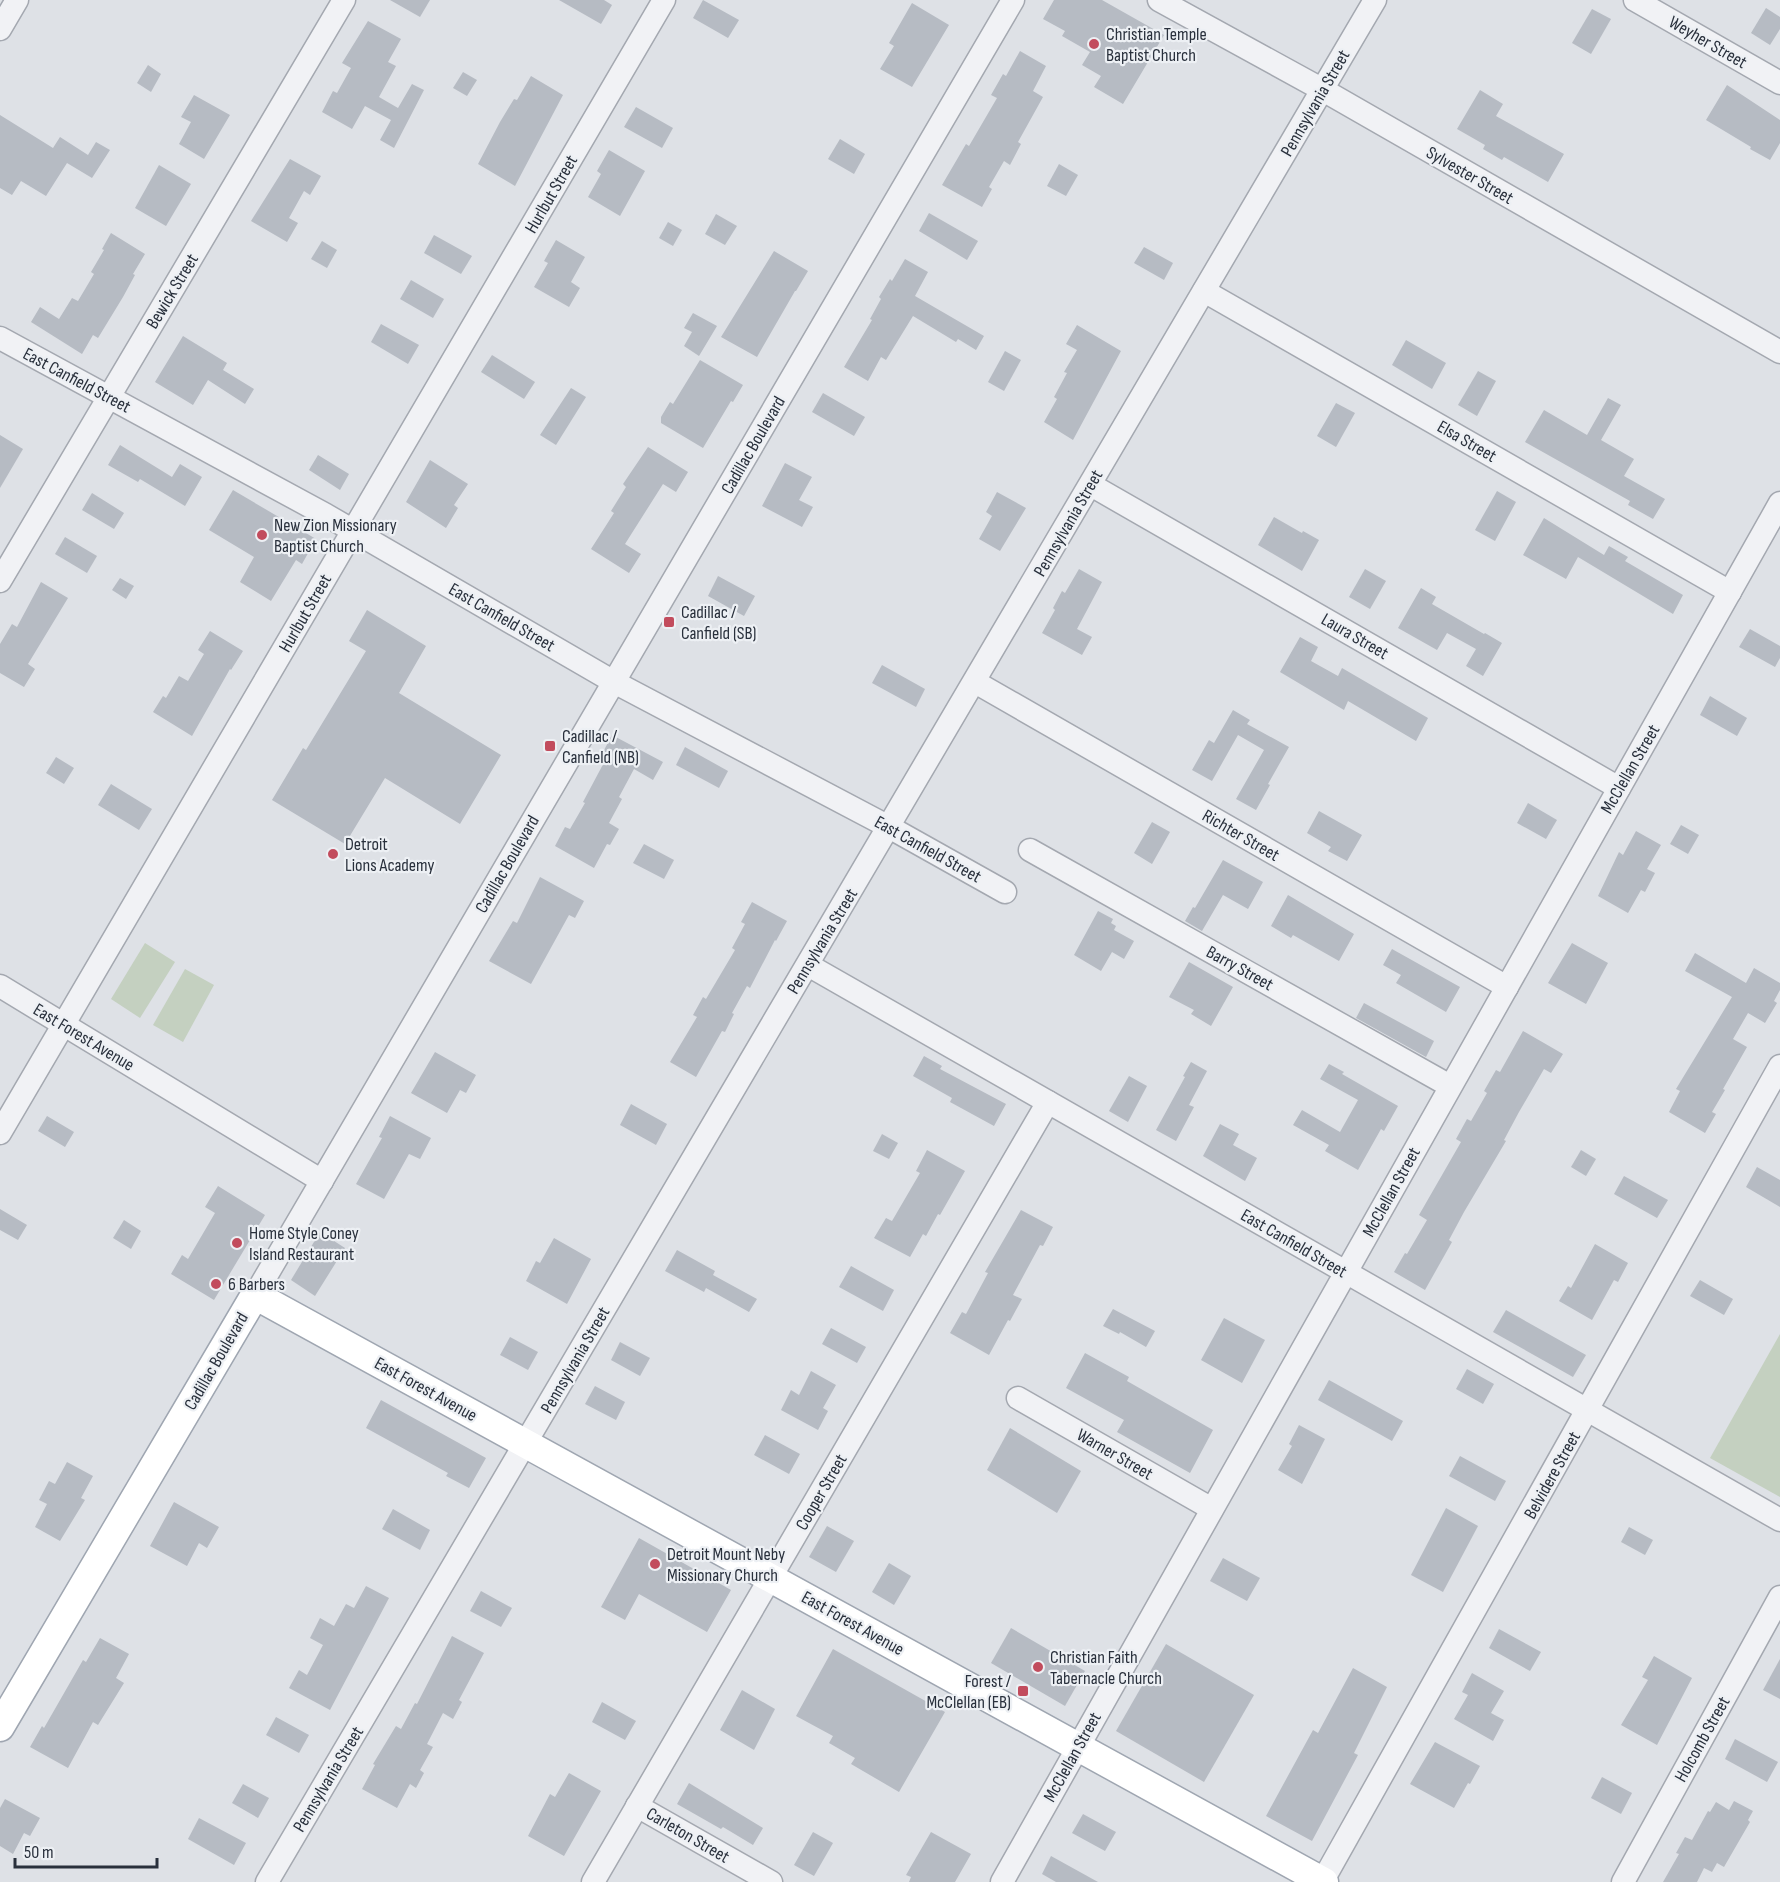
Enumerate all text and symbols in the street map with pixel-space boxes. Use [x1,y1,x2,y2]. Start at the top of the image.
street label: Weyher Street [1665,12,1751,73]
place label: Christian Temple Baptist Church [1106,24,1207,66]
marker: Christian Temple Baptist Church [1087,37,1101,51]
street label: Pennsylvania Street [1276,46,1355,160]
street label: Sylvester Street [1422,142,1517,209]
street label: Hurlbut Street [521,151,582,237]
street label: Bewick Street [142,250,203,332]
street label: East Canfield Street [19,343,135,418]
street label: Cadillac Boulevard [717,393,790,498]
street label: Elsa Street [1433,416,1501,467]
street label: Pennsylvania Street [1029,466,1108,580]
place label: New Zion Missionary Baptist Church [274,515,397,557]
marker: New Zion Missionary Baptist Church [255,528,269,542]
street label: Hurlbut Street [275,570,336,656]
street label: East Canfield Street [445,579,559,656]
place label: Cadillac / Canfield (SB) [681,602,756,644]
street label: Laura Street [1318,609,1392,664]
marker: Cadillac / Canfield (SB) [662,615,676,629]
street label: McClellan Street [1596,721,1665,818]
place label: Cadillac / Canfield (NB) [562,726,639,768]
marker: Cadillac / Canfield (NB) [543,739,557,753]
street label: Richter Street [1199,805,1283,866]
street label: East Canfield Street [871,811,985,888]
street label: Cadillac Boulevard [471,812,544,917]
place label: Detroit Lions Academy [345,834,435,876]
marker: Detroit Lions Academy [326,847,340,861]
street label: Pennsylvania Street [783,884,862,998]
street label: Barry Street [1203,941,1277,996]
street label: East Forest Avenue [30,999,138,1076]
street label: McClellan Street [1358,1143,1425,1241]
street label: East Canfield Street [1237,1205,1351,1282]
place label: Home Style Coney Island Restaurant [249,1223,359,1265]
marker: Home Style Coney Island Restaurant [230,1236,244,1250]
place label: 6 Barbers [228,1274,285,1295]
marker: 6 Barbers [209,1277,223,1291]
street label: Pennsylvania Street [536,1303,615,1417]
street label: Cadillac Boulevard [180,1309,253,1414]
street label: East Forest Avenue [371,1353,481,1426]
street label: Warner Street [1073,1424,1157,1485]
street label: Belvidere Street [1520,1427,1585,1523]
street label: Cooper Street [791,1450,852,1534]
place label: Detroit Mount Neby Missionary Church [667,1544,785,1586]
marker: Detroit Mount Neby Missionary Church [648,1557,662,1571]
street label: East Forest Avenue [798,1587,908,1660]
place label: Christian Faith Tabernacle Church [1050,1647,1162,1689]
marker: Christian Faith Tabernacle Church [1031,1660,1045,1674]
place label: Forest / McClellan (EB) [926,1671,1012,1713]
marker: Forest / McClellan (EB) [1016,1684,1030,1698]
street label: Holcomb Street [1670,1692,1735,1786]
street label: McClellan Street [1039,1708,1106,1806]
street label: Pennsylvania Street [289,1722,368,1836]
street label: Carleton Street [642,1803,733,1868]
scale bar [15,1831,158,1869]
text: 50 m [24,1842,54,1863]

